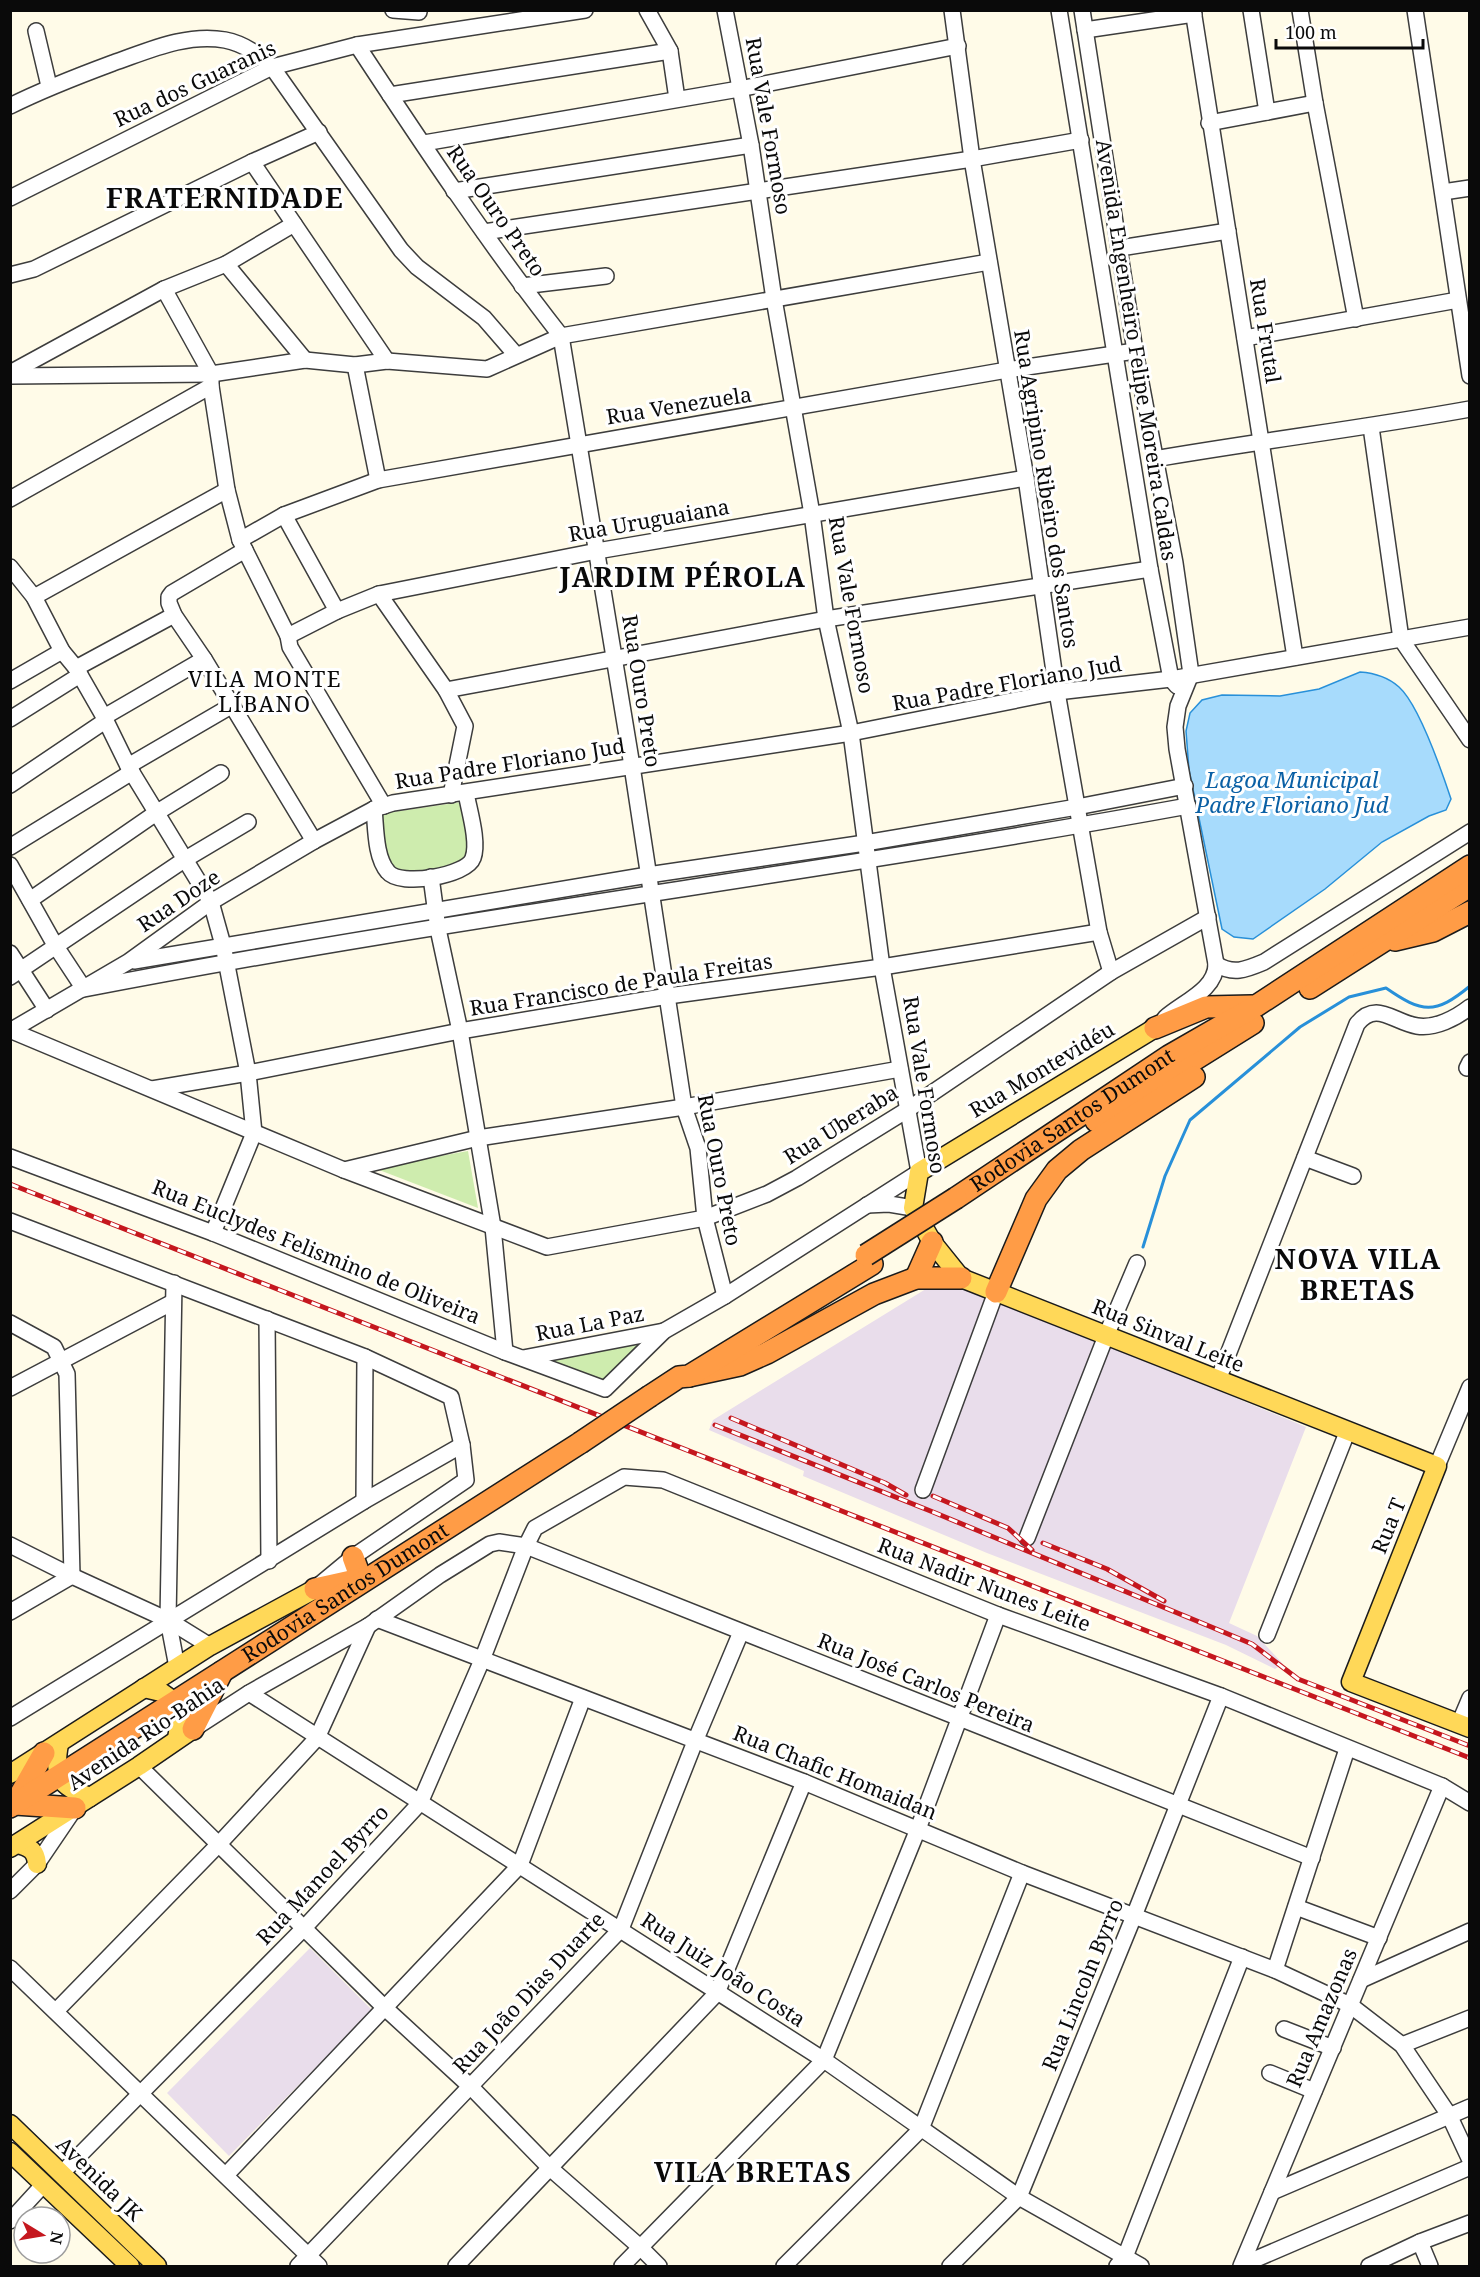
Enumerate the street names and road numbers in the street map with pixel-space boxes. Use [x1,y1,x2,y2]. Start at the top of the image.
street label: Rua dos Guaranis [109,33,280,133]
street label: Rua Vale Formoso [740,35,798,217]
street label: Avenida Engenheiro Felipe Moreira Caldas [1090,137,1184,563]
street label: Rua Ouro Preto [441,139,552,282]
street label: Rua Frutal [1244,276,1288,386]
street label: Rua Agripino Ribeiro dos Santos [1008,328,1086,650]
street label: Rua Venezuela [604,380,754,430]
street label: Rua Uruguaiana [566,492,732,548]
street label: Rua Vale Formoso [823,514,881,696]
street label: Rua Ouro Preto [616,613,668,769]
street label: Rua Padre Floriano Jud [890,649,1124,717]
street label: Rua Padre Floriano Jud [393,731,627,795]
street label: Rua Doze [132,862,225,938]
street label: Rua Francisco de Paula Freitas [467,946,774,1022]
street label: Rua Vale Formoso [897,994,953,1176]
street label: Rua Montevidéu [964,1015,1119,1124]
street label: Rodovia Santos Dumont [964,1041,1179,1198]
street label: Rua Uberaba [778,1078,903,1170]
street label: Rua Ouro Preto [692,1091,748,1248]
street label: Rua Euclydes Felismino de Oliveira [148,1172,485,1330]
street label: Rua Sinval Leite [1088,1292,1249,1378]
street label: Rua La Paz [533,1299,646,1347]
street label: Rua T [1364,1494,1412,1557]
street label: Rodovia Santos Dumont [236,1516,454,1668]
street label: Rua Nadir Nunes Leite [874,1531,1095,1638]
street label: Rua José Carlos Pereira [814,1626,1039,1738]
street label: Avenida Rio-Bahia [61,1670,230,1796]
street label: Rua Chafic Homaidan [729,1718,941,1826]
street label: Rua Manoel Byrro [250,1798,395,1950]
street label: Rua Lincoln Byrro [1035,1895,1129,2075]
street label: Rua Juiz João Costa [636,1905,811,2033]
street label: Rua João Dias Duarte [446,1906,610,2079]
street label: Rua Amazonas [1279,1944,1363,2091]
street label: Avenida JK [51,2130,149,2227]

